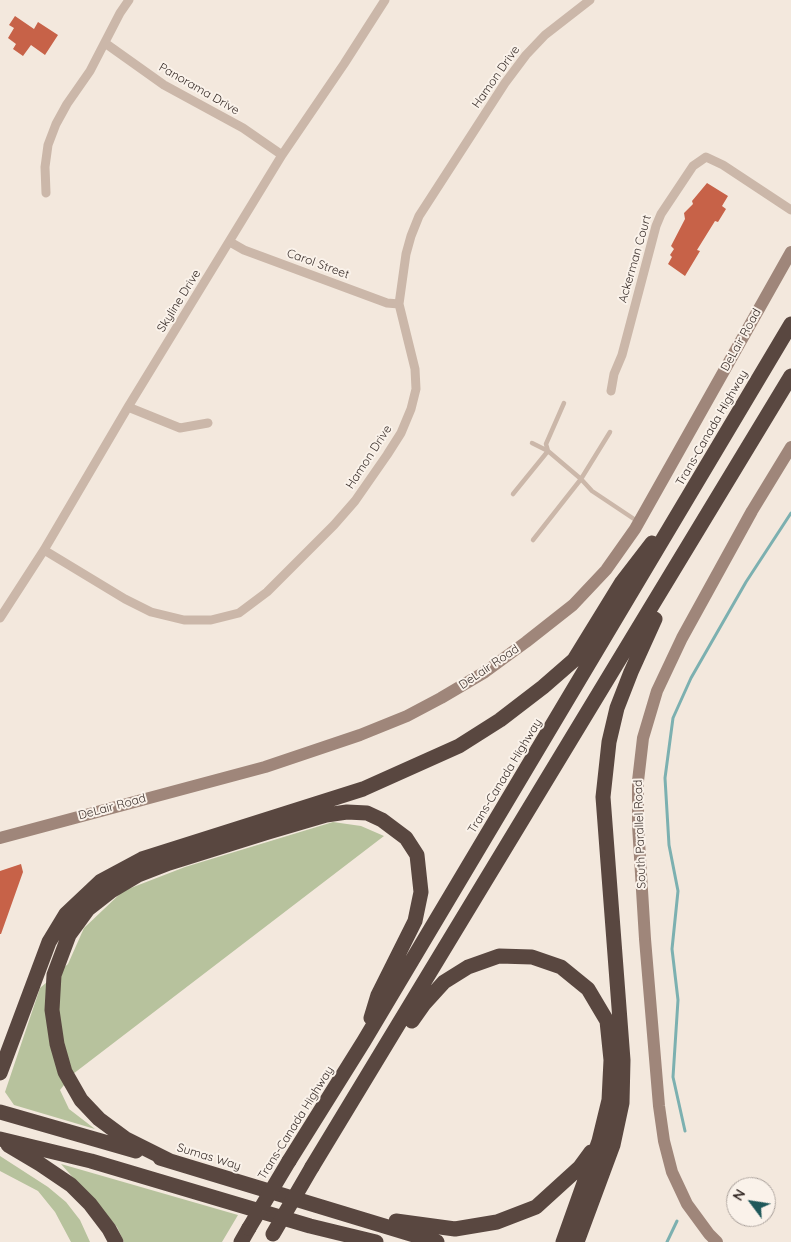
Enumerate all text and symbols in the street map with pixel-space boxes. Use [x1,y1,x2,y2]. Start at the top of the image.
street label: Hamon Drive [469,43,523,111]
street label: Panorama Drive [156,60,242,118]
street label: Ackerman Court [616,213,654,305]
street label: Carol Street [285,246,351,282]
street label: Skyline Drive [154,267,204,335]
street label: DeLair Road [718,306,764,374]
street label: Trans-Canada Highway [673,368,751,488]
street label: Hamon Drive [343,422,395,492]
street label: DeLair Road [456,642,522,692]
street label: Trans-Canada Highway [465,716,545,836]
street label: South Parallel Road [631,779,649,889]
street label: DeLair Road [77,791,147,823]
street label: Trans-Canada Highway [255,1063,337,1183]
street label: Sumas Way [175,1140,243,1174]
north arrow [726,1177,776,1227]
text: N [729,1186,749,1204]

